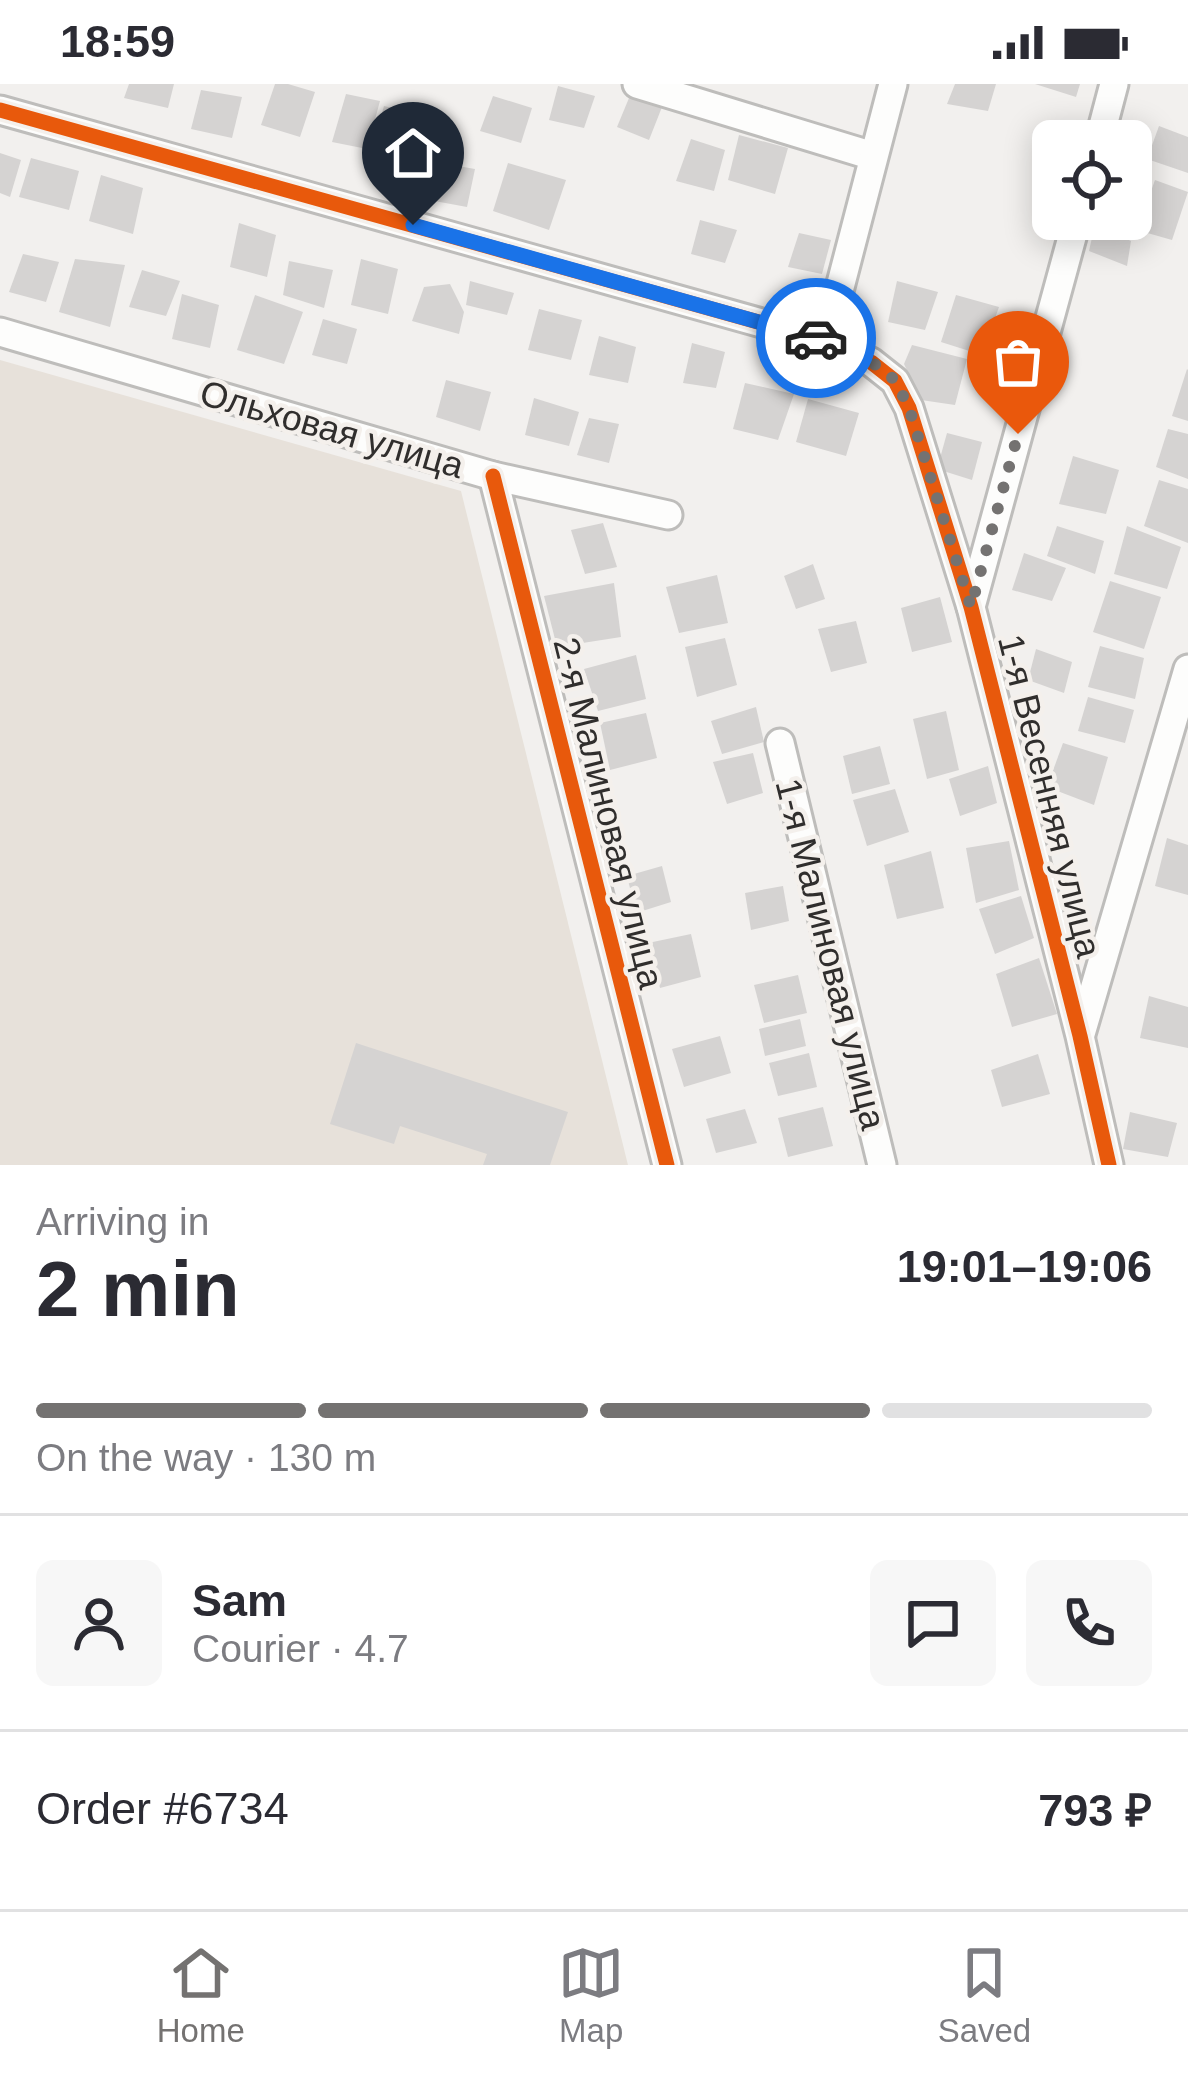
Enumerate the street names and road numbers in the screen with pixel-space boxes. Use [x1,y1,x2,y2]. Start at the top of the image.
street label: Ольховая улица [196,372,469,486]
street label: 1-я Весенняя улица [990,630,1110,963]
street label: 2-я Малиновая улица [546,633,673,994]
street label: 1-я Малиновая улица [768,774,895,1135]

